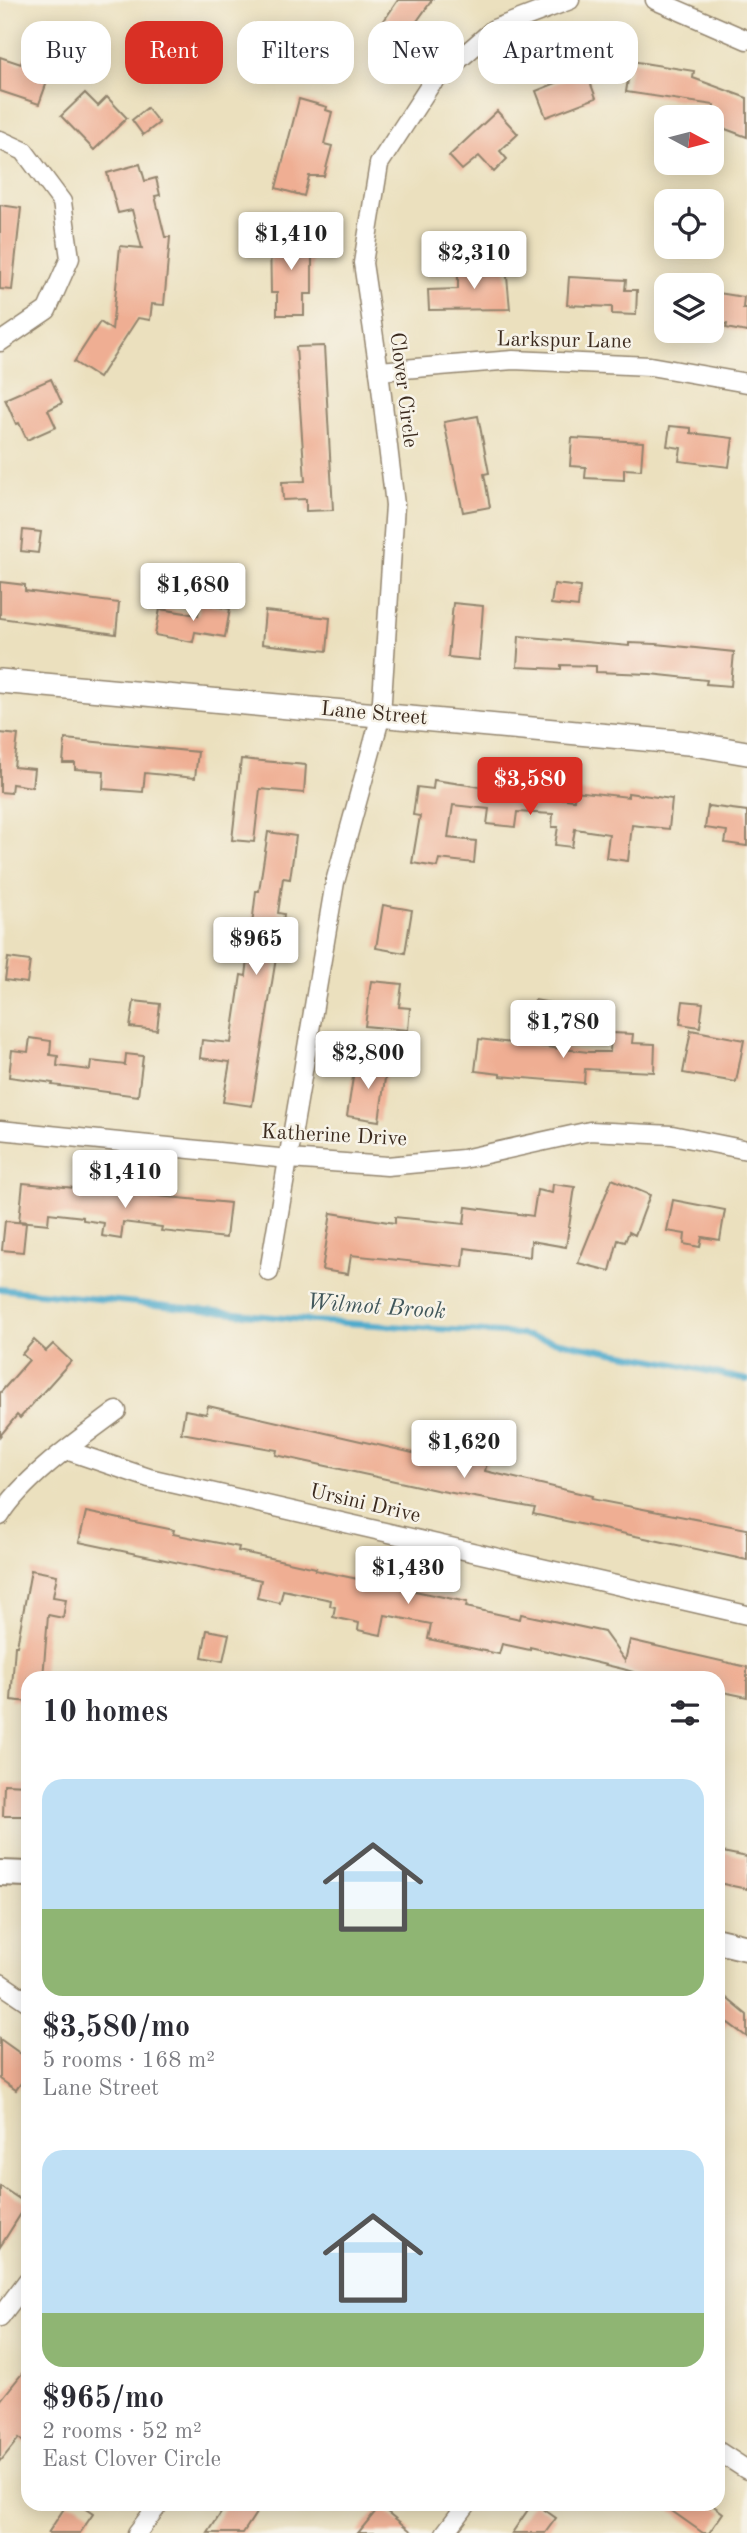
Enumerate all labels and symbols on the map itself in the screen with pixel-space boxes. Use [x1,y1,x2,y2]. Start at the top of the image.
north arrow [654,105,724,175]
pin: $1,410 [234,212,348,272]
pin: $2,310 [417,232,531,291]
street label: Larkspur Lane [496,329,632,353]
street label: Clover Circle [385,331,421,449]
pin: $1,680 [136,564,250,623]
street label: Lane Street [320,699,428,729]
pin: $3,580 [473,758,587,817]
pin: $965 [215,918,297,977]
pin: $1,780 [506,1000,620,1060]
pin: $2,800 [311,1032,425,1091]
street label: Katherine Drive [260,1122,408,1150]
pin: $1,410 [68,1150,182,1210]
water label: Wilmot Brook [306,1291,446,1323]
pin: $1,620 [407,1420,521,1480]
street label: Ursini Drive [308,1481,422,1527]
pin: $1,430 [351,1546,465,1606]

